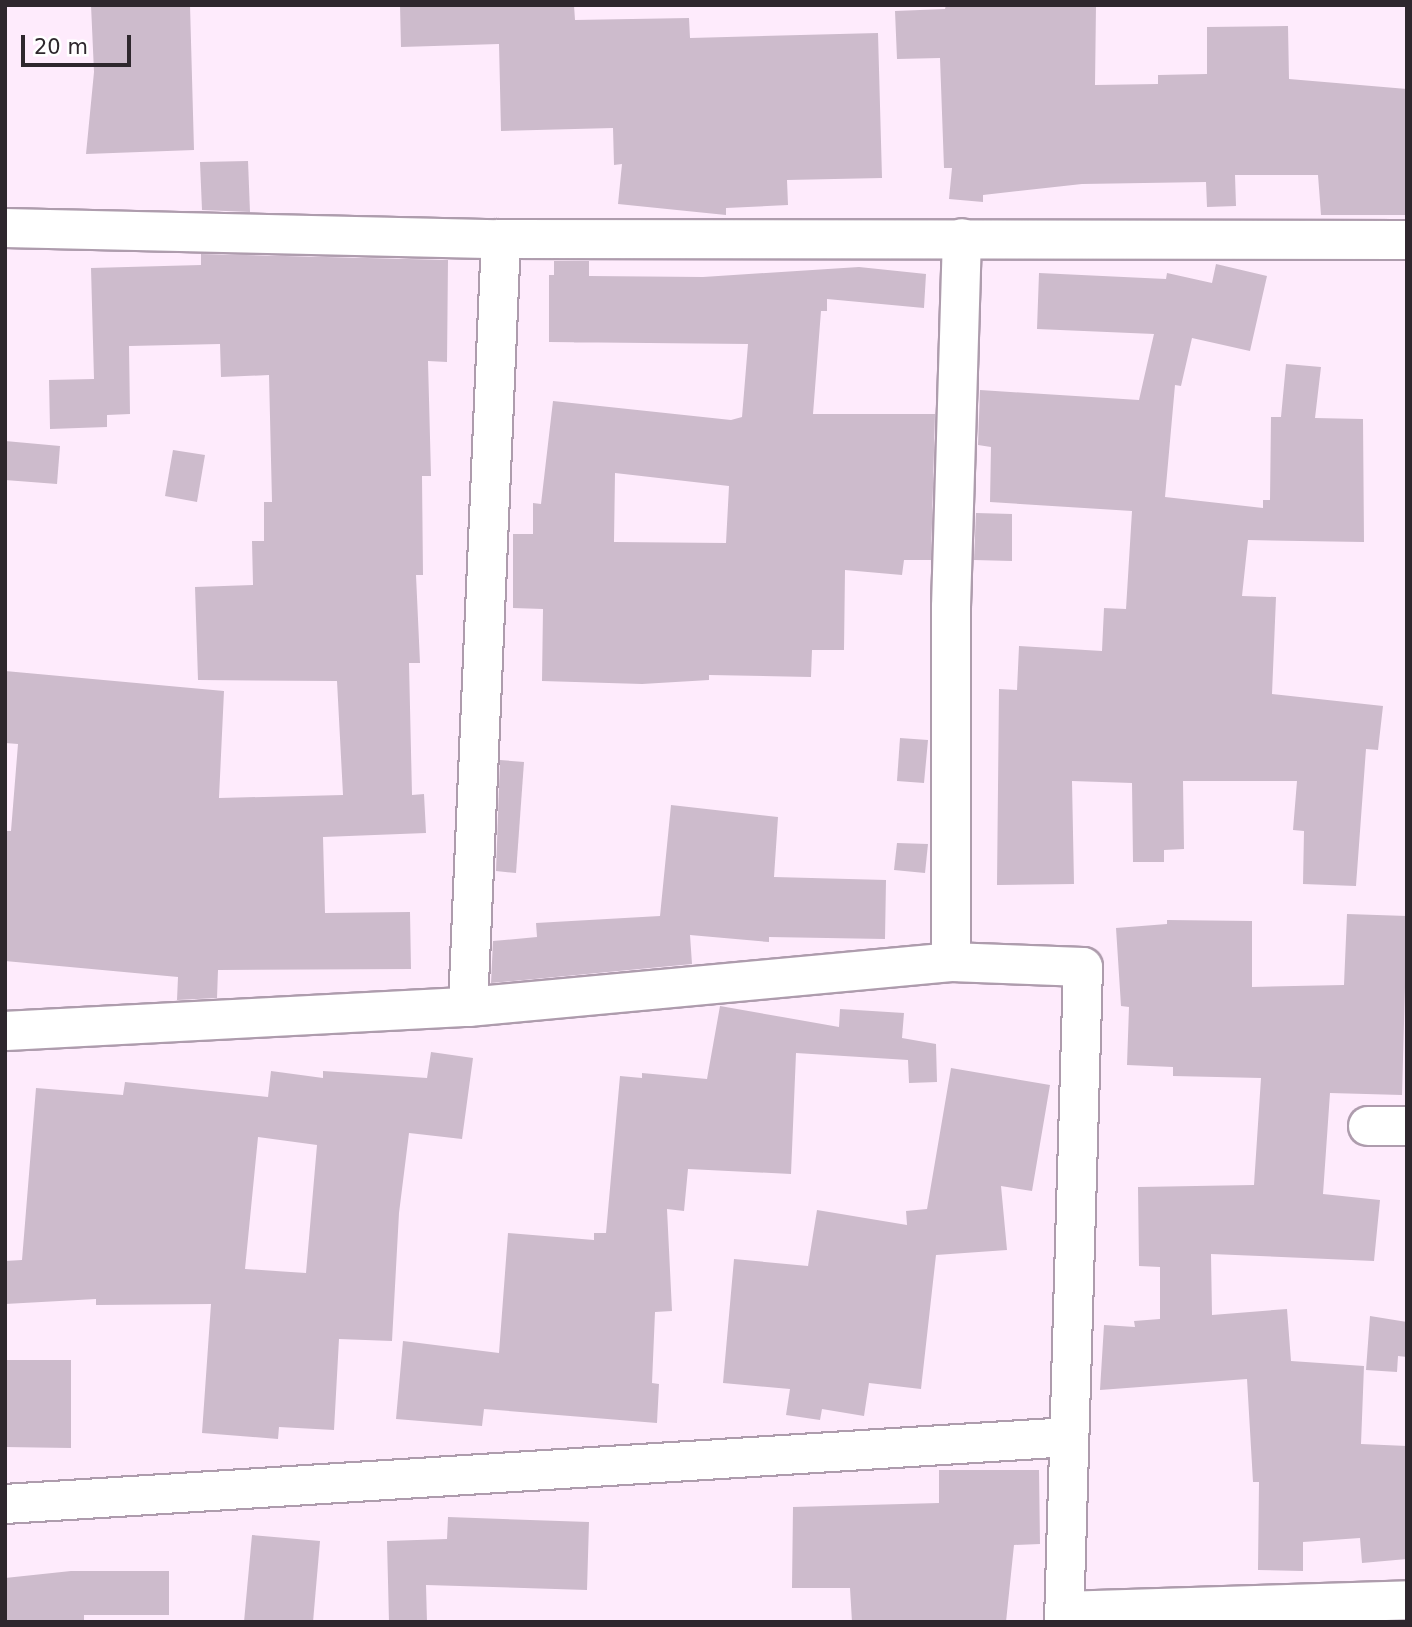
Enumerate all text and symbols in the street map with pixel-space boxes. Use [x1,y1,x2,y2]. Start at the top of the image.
scale bar [24,21,135,65]
text: 20 m [34,35,88,59]

